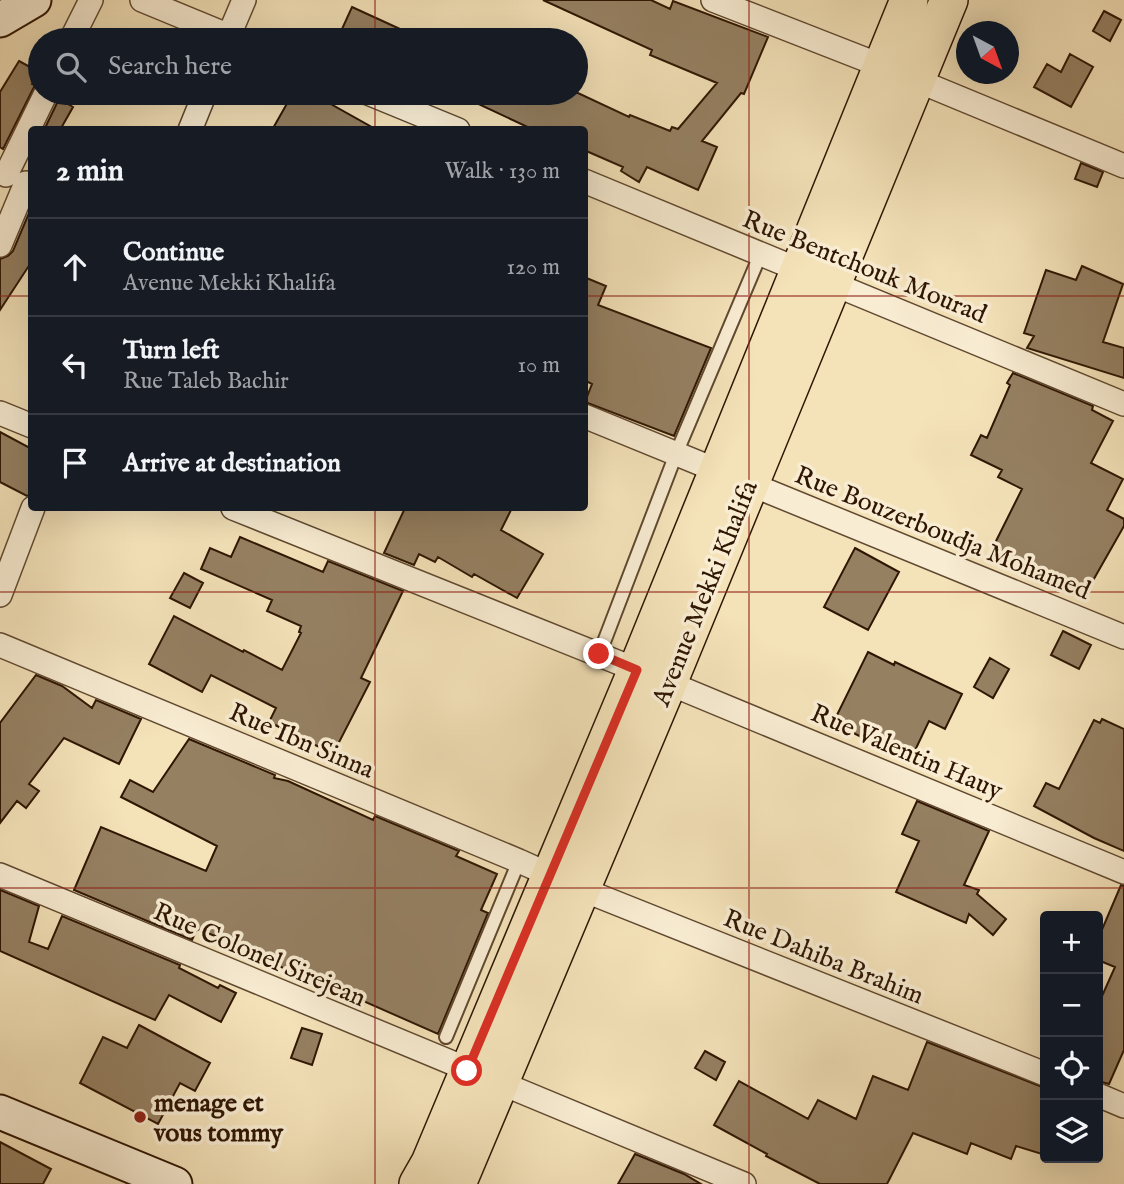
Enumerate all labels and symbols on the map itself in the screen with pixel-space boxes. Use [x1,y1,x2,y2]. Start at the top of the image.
north arrow [956,21,1019,84]
street label: Rue Bentchouk Mourad [737,203,992,332]
street label: Rue Bouzerboudja Mohamed [790,459,1095,608]
street label: Avenue Mekki Khalifa [645,475,766,712]
route end [583,638,614,669]
street label: Rue Ibn Sinna [224,696,380,787]
street label: Rue Valentin Hauy [805,697,1008,808]
street label: Rue Colonel Sirejean [148,896,371,1015]
street label: Rue Dahiba Brahim [718,902,928,1013]
route start [451,1055,482,1086]
place label: menage et vous tommy [153,1087,284,1150]
marker: menage et vous tommy [132,1109,148,1125]

